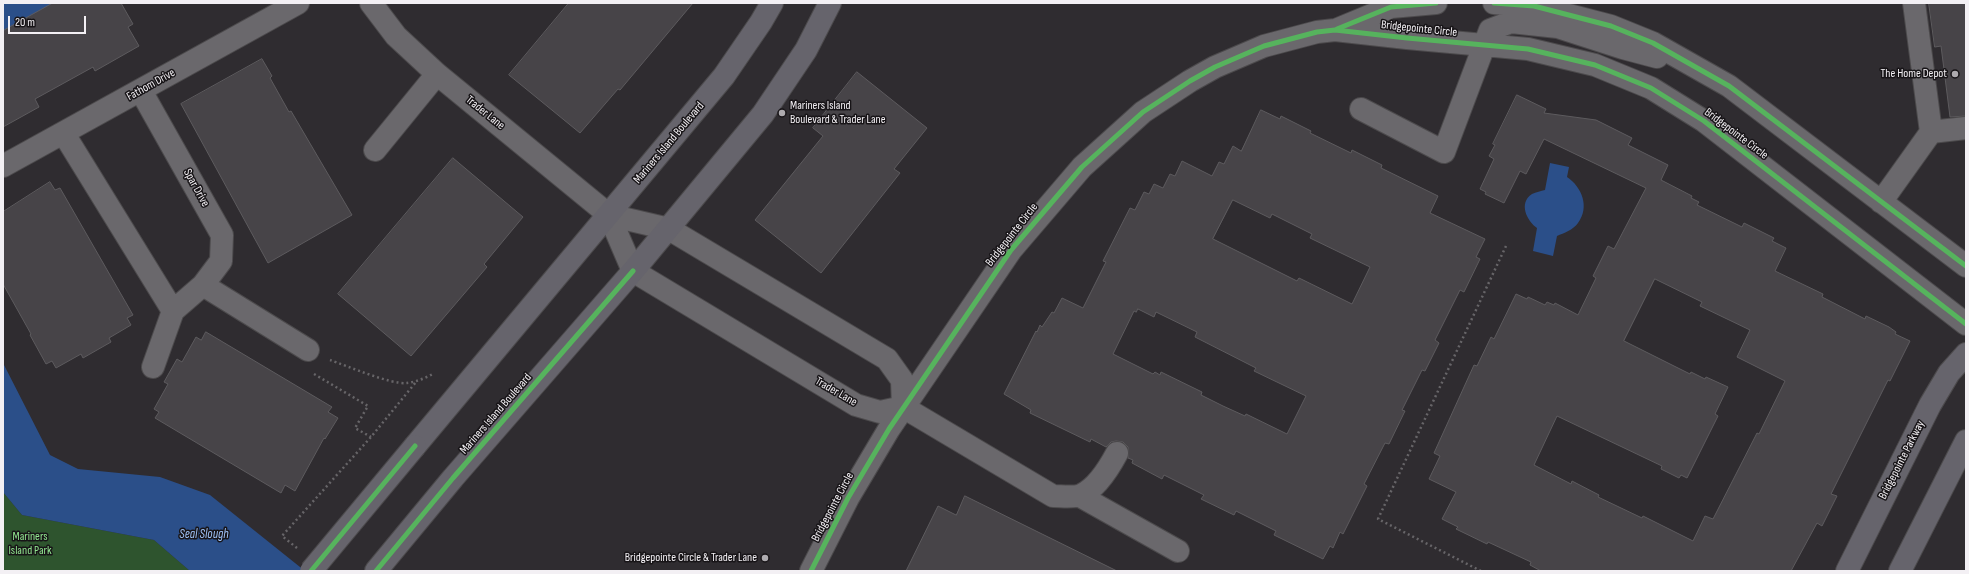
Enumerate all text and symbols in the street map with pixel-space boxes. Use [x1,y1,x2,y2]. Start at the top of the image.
scale bar [10,8,88,34]
text: 20 m [15,15,35,30]
street label: Bridgepointe Circle [1380,18,1458,40]
street label: Fathom Drive [124,66,178,104]
place label: The Home Depot [1881,67,1947,81]
marker: The Home Depot [1950,69,1960,79]
street label: Trader Lane [463,93,507,133]
street label: Mariners Island Boulevard [631,99,707,187]
place label: Mariners Island Boulevard & Trader Lane [790,99,886,127]
street label: Bridgepointe Circle [1701,105,1771,163]
marker: Mariners Island Boulevard & Trader Lane [777,108,787,118]
street label: Spar Drive [180,167,212,209]
street label: Bridgepointe Circle [983,200,1041,270]
street label: Mariners Island Boulevard [457,371,535,457]
street label: Trader Lane [812,374,860,410]
street label: Bridgepointe Parkway [1876,418,1928,502]
street label: Bridgepointe Circle [809,470,857,544]
water label: Seal Slough [179,527,229,543]
park label: Mariners Island Park [8,530,52,558]
place label: Bridgepointe Circle & Trader Lane [625,551,757,565]
marker: Bridgepointe Circle & Trader Lane [760,553,770,563]

